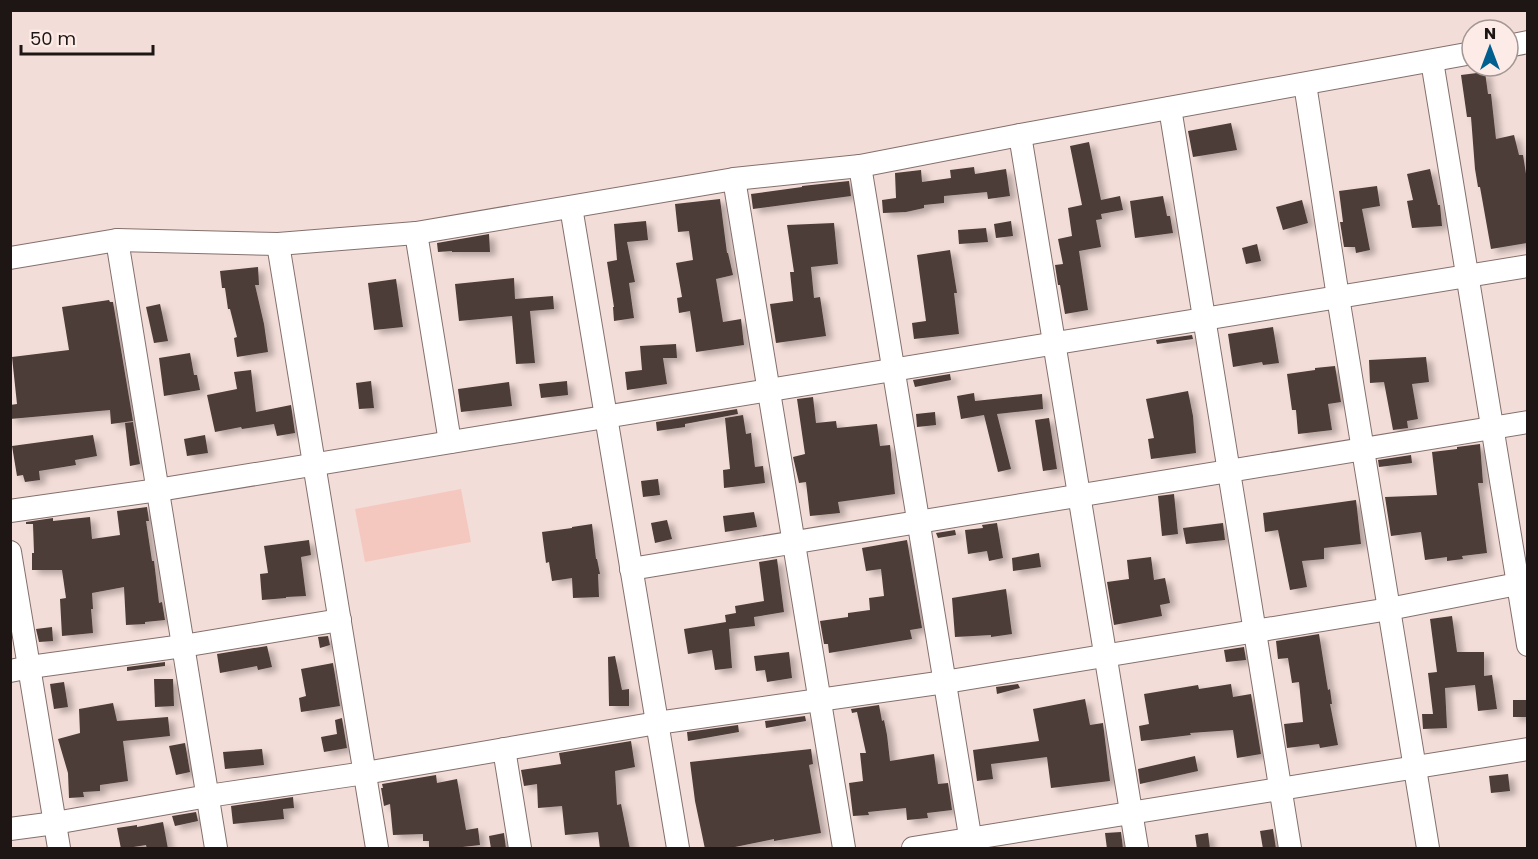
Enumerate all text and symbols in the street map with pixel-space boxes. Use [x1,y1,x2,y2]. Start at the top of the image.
scale bar [21,18,153,56]
north arrow [1460,18,1520,78]
text: N [1484,22,1496,45]
text: 50 m [30,26,76,51]

